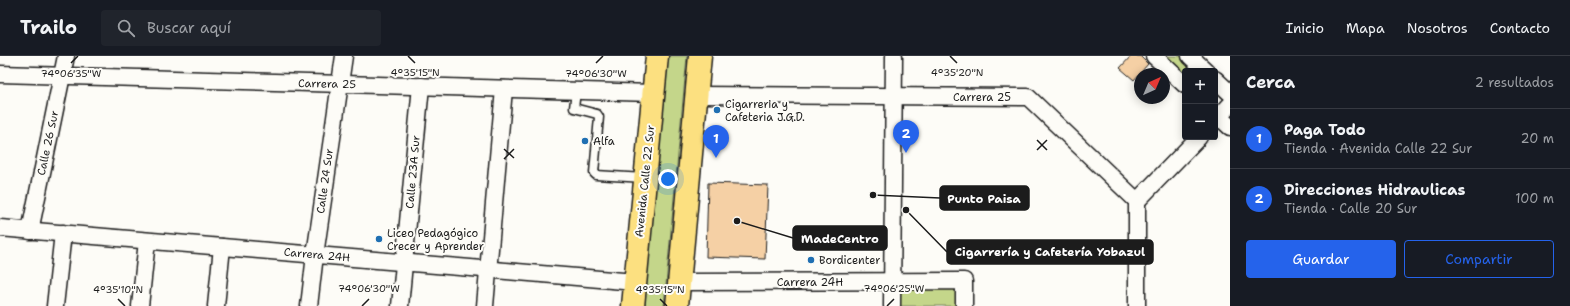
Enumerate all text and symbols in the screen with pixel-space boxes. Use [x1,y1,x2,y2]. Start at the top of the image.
search box [101,10,381,46]
text: Trailo [20,15,77,40]
icon: search [115,17,137,39]
text: Buscar aquí [147,18,231,38]
text: Inicio [1286,19,1324,37]
text: Mapa [1346,19,1385,37]
text: Nosotros [1407,19,1468,37]
text: Contacto [1490,19,1550,37]
text: 4°35'15"N [390,66,440,79]
text: 4°35'20"N [931,66,983,79]
text: 74°06'35"W [41,67,102,80]
text: 74°06'30"W [565,67,627,80]
north arrow [1134,68,1170,104]
map controls [1182,68,1218,140]
button: + [1182,68,1218,104]
text: Cerca [1246,71,1295,93]
text: 2 resultados [1475,74,1554,91]
street label: Carrera 25 [298,76,356,92]
street label: Carrera 25 [953,90,1011,105]
place label: Cigarreria y Cafeteria J.G.D. [725,97,805,125]
button: − [1182,104,1218,140]
marker: Cigarreria y Cafeteria J.G.D. [712,105,722,115]
street label: Calle 26 Sur [34,109,62,177]
pin: 2 [893,120,919,153]
text: Paga Todo [1284,120,1366,140]
street label: Avenida Calle 22 Sur [632,124,658,238]
pin: 1 [703,125,729,158]
text: 1 [1256,130,1262,147]
text: 20 m [1521,130,1554,147]
place label: Alfa [593,134,615,149]
street label: Calle 23A Sur [402,135,424,209]
marker: Alfa [580,136,590,146]
text: Tienda · Avenida Calle 22 Sur [1284,140,1472,157]
street label: Calle 24 Sur [313,147,337,215]
your location [658,169,678,189]
text: Direcciones Hidraulicas [1284,180,1465,200]
callout: Punto Paisa [940,186,1029,210]
text: 2 [1254,190,1264,207]
text: 100 m [1515,190,1554,207]
text: Punto Paisa [947,191,1022,207]
text: Tienda · Calle 20 Sur [1284,200,1417,217]
place label: Liceo Pedagógico Crecer y Aprender [387,226,484,254]
callout: MadeCentro [793,226,887,250]
text: MadeCentro [801,231,879,247]
marker: Liceo Pedagógico Crecer y Aprender [374,234,384,244]
callout: Cigarrería y Cafetería Yobazul [947,240,1153,264]
button: Guardar [1246,240,1396,278]
button: Compartir [1404,240,1554,278]
text: Cigarrería y Cafetería Yobazul [955,244,1145,260]
street label: Carrera 24H [283,245,351,265]
place label: Bordicenter [819,253,880,268]
marker: Bordicenter [806,255,816,265]
street label: Carrera 24H [777,275,843,290]
text: 74°06'30"W [338,282,400,295]
text: 74°06'25"W [864,282,925,295]
text: 4°35'10"N [93,283,143,296]
text: 4°35'15"N [635,283,685,296]

